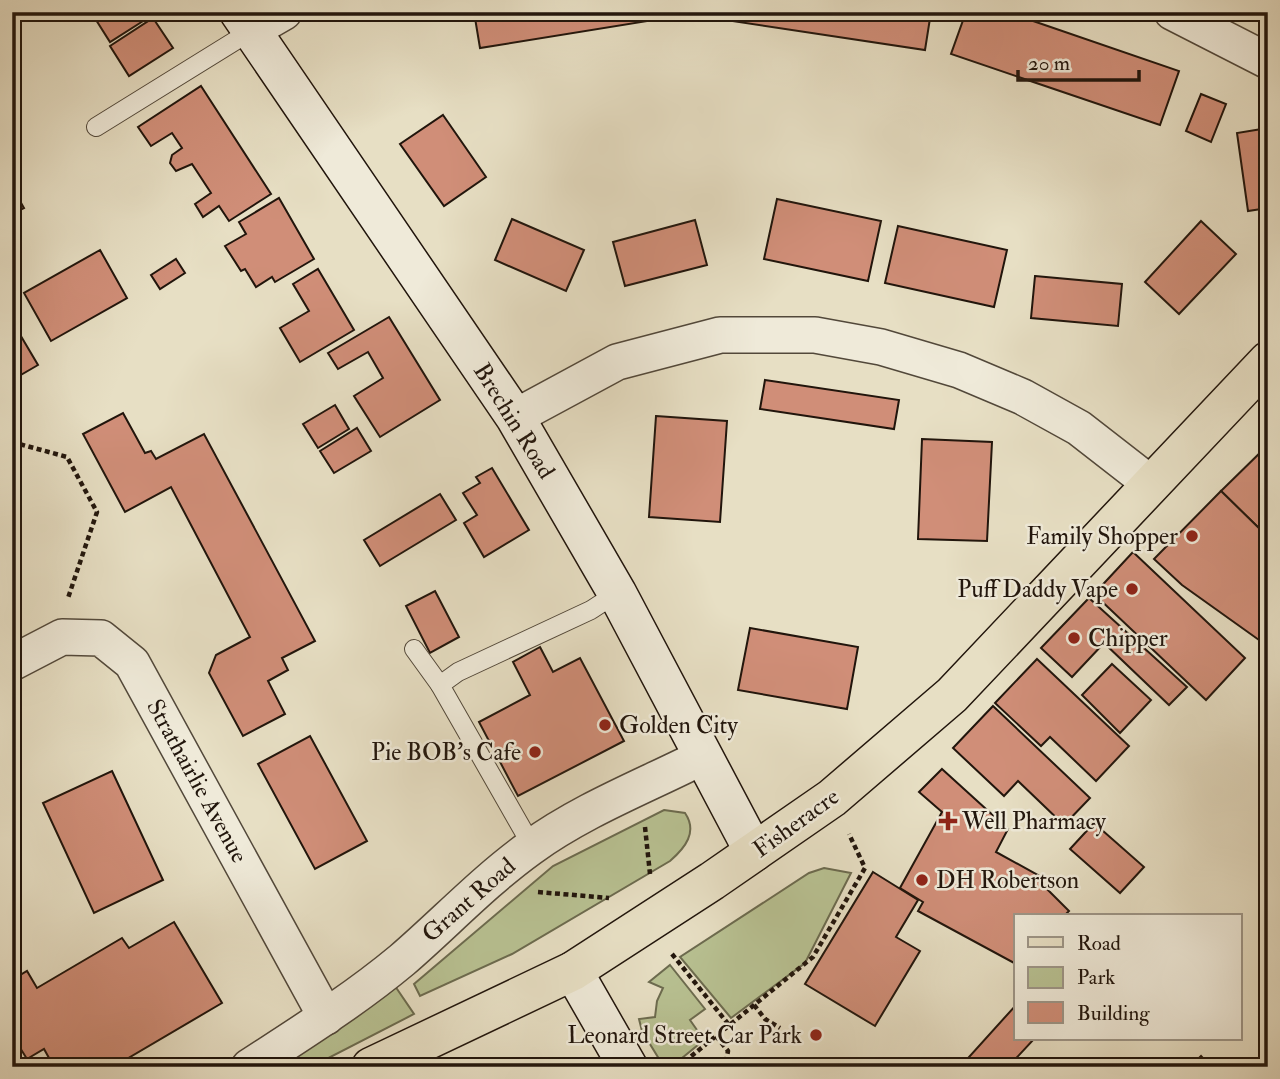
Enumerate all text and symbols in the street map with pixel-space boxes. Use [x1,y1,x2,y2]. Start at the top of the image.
scale bar [1018,38,1138,82]
text: 20 m [1028,50,1070,77]
street label: Brechin Road [466,357,562,485]
place label: Family Shopper [1026,521,1178,552]
marker: Family Shopper [1184,528,1200,544]
place label: Puff Daddy Vape [957,574,1118,605]
marker: Puff Daddy Vape [1124,581,1140,597]
place label: Chipper [1088,623,1168,654]
marker: Chipper [1066,630,1082,646]
street label: Strathairlie Avenue [139,694,255,868]
place label: Golden City [619,710,738,741]
marker: Golden City [597,717,613,733]
place label: Pie BOB's Cafe [371,737,521,768]
marker: Pie BOB's Cafe [527,744,543,760]
street label: Fisheracre [747,781,845,865]
place label: Well Pharmacy [961,806,1106,837]
marker: Well Pharmacy [940,813,956,829]
street label: Grant Road [416,851,522,949]
place label: DH Robertson [936,865,1079,896]
marker: DH Robertson [914,872,930,888]
legend [1014,914,1242,1040]
text: Road [1077,930,1122,957]
text: Park [1077,964,1115,991]
text: Building [1077,1000,1150,1027]
place label: Leonard Street Car Park [567,1020,803,1051]
marker: Leonard Street Car Park [808,1027,824,1043]

